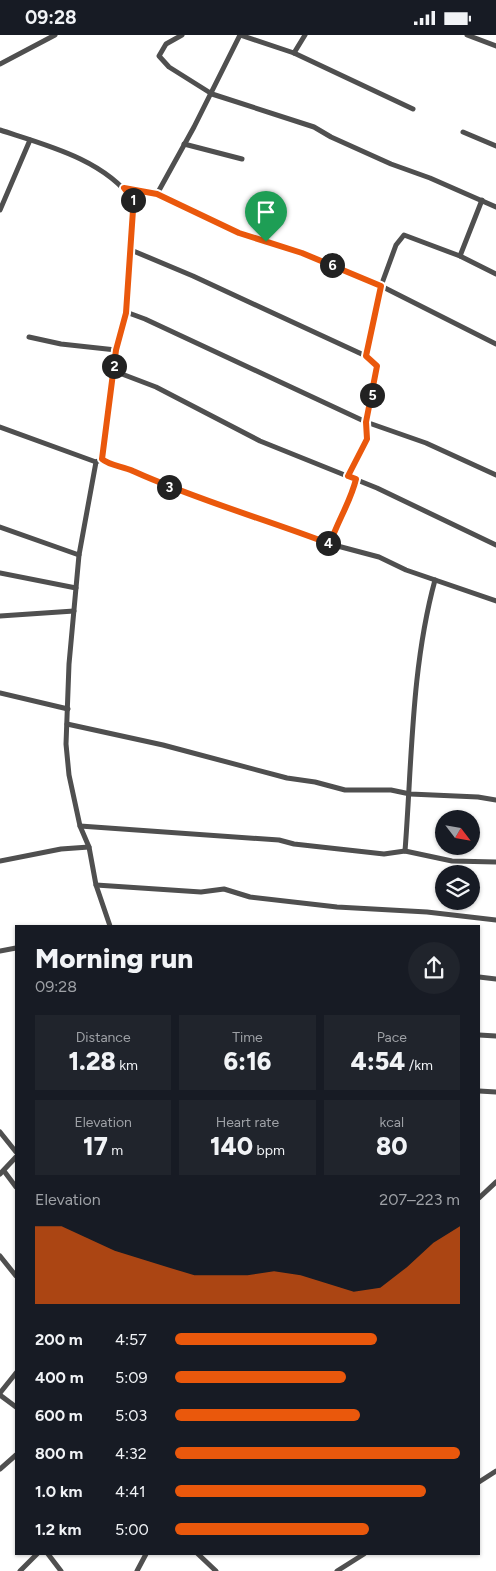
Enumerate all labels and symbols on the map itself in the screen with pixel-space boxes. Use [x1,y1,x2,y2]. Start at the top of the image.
pin: 1 [120,187,146,213]
pin [245,191,287,242]
pin: 6 [320,253,344,277]
pin: 2 [102,353,126,379]
pin: 5 [360,383,384,407]
pin: 3 [156,475,182,499]
pin: 4 [316,531,340,555]
north arrow [435,810,480,855]

